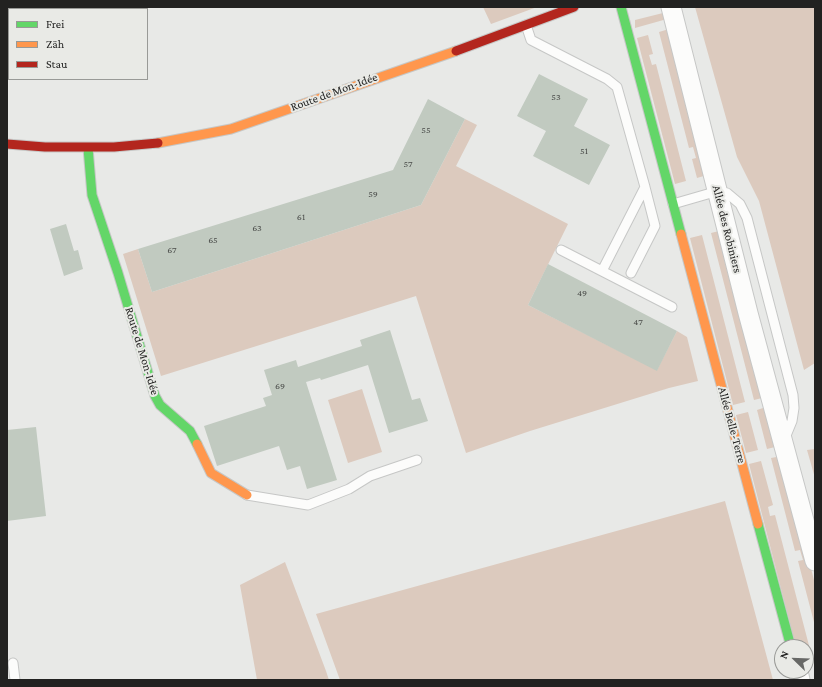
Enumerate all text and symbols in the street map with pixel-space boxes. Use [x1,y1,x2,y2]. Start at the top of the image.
legend [8,8,148,80]
text: Frei [46,17,64,31]
text: Zäh [46,37,64,51]
text: Stau [46,57,67,71]
street label: Route de Mon-Idée [289,70,379,114]
house number: 53 [551,91,561,103]
house number: 55 [421,124,431,136]
house number: 51 [580,145,588,157]
house number: 57 [403,158,413,170]
street label: Allée des Robiniers [709,184,745,274]
house number: 59 [368,188,378,200]
house number: 61 [297,211,305,223]
house number: 63 [252,222,262,234]
house number: 65 [208,234,218,246]
house number: 67 [167,244,177,256]
house number: 49 [577,287,587,299]
street label: Route de Mon-Idée [122,305,162,397]
house number: 47 [633,316,643,328]
house number: 69 [275,380,285,392]
street label: Allée Belle-Terre [715,385,749,465]
north arrow [774,639,814,679]
text: N [777,649,791,660]

